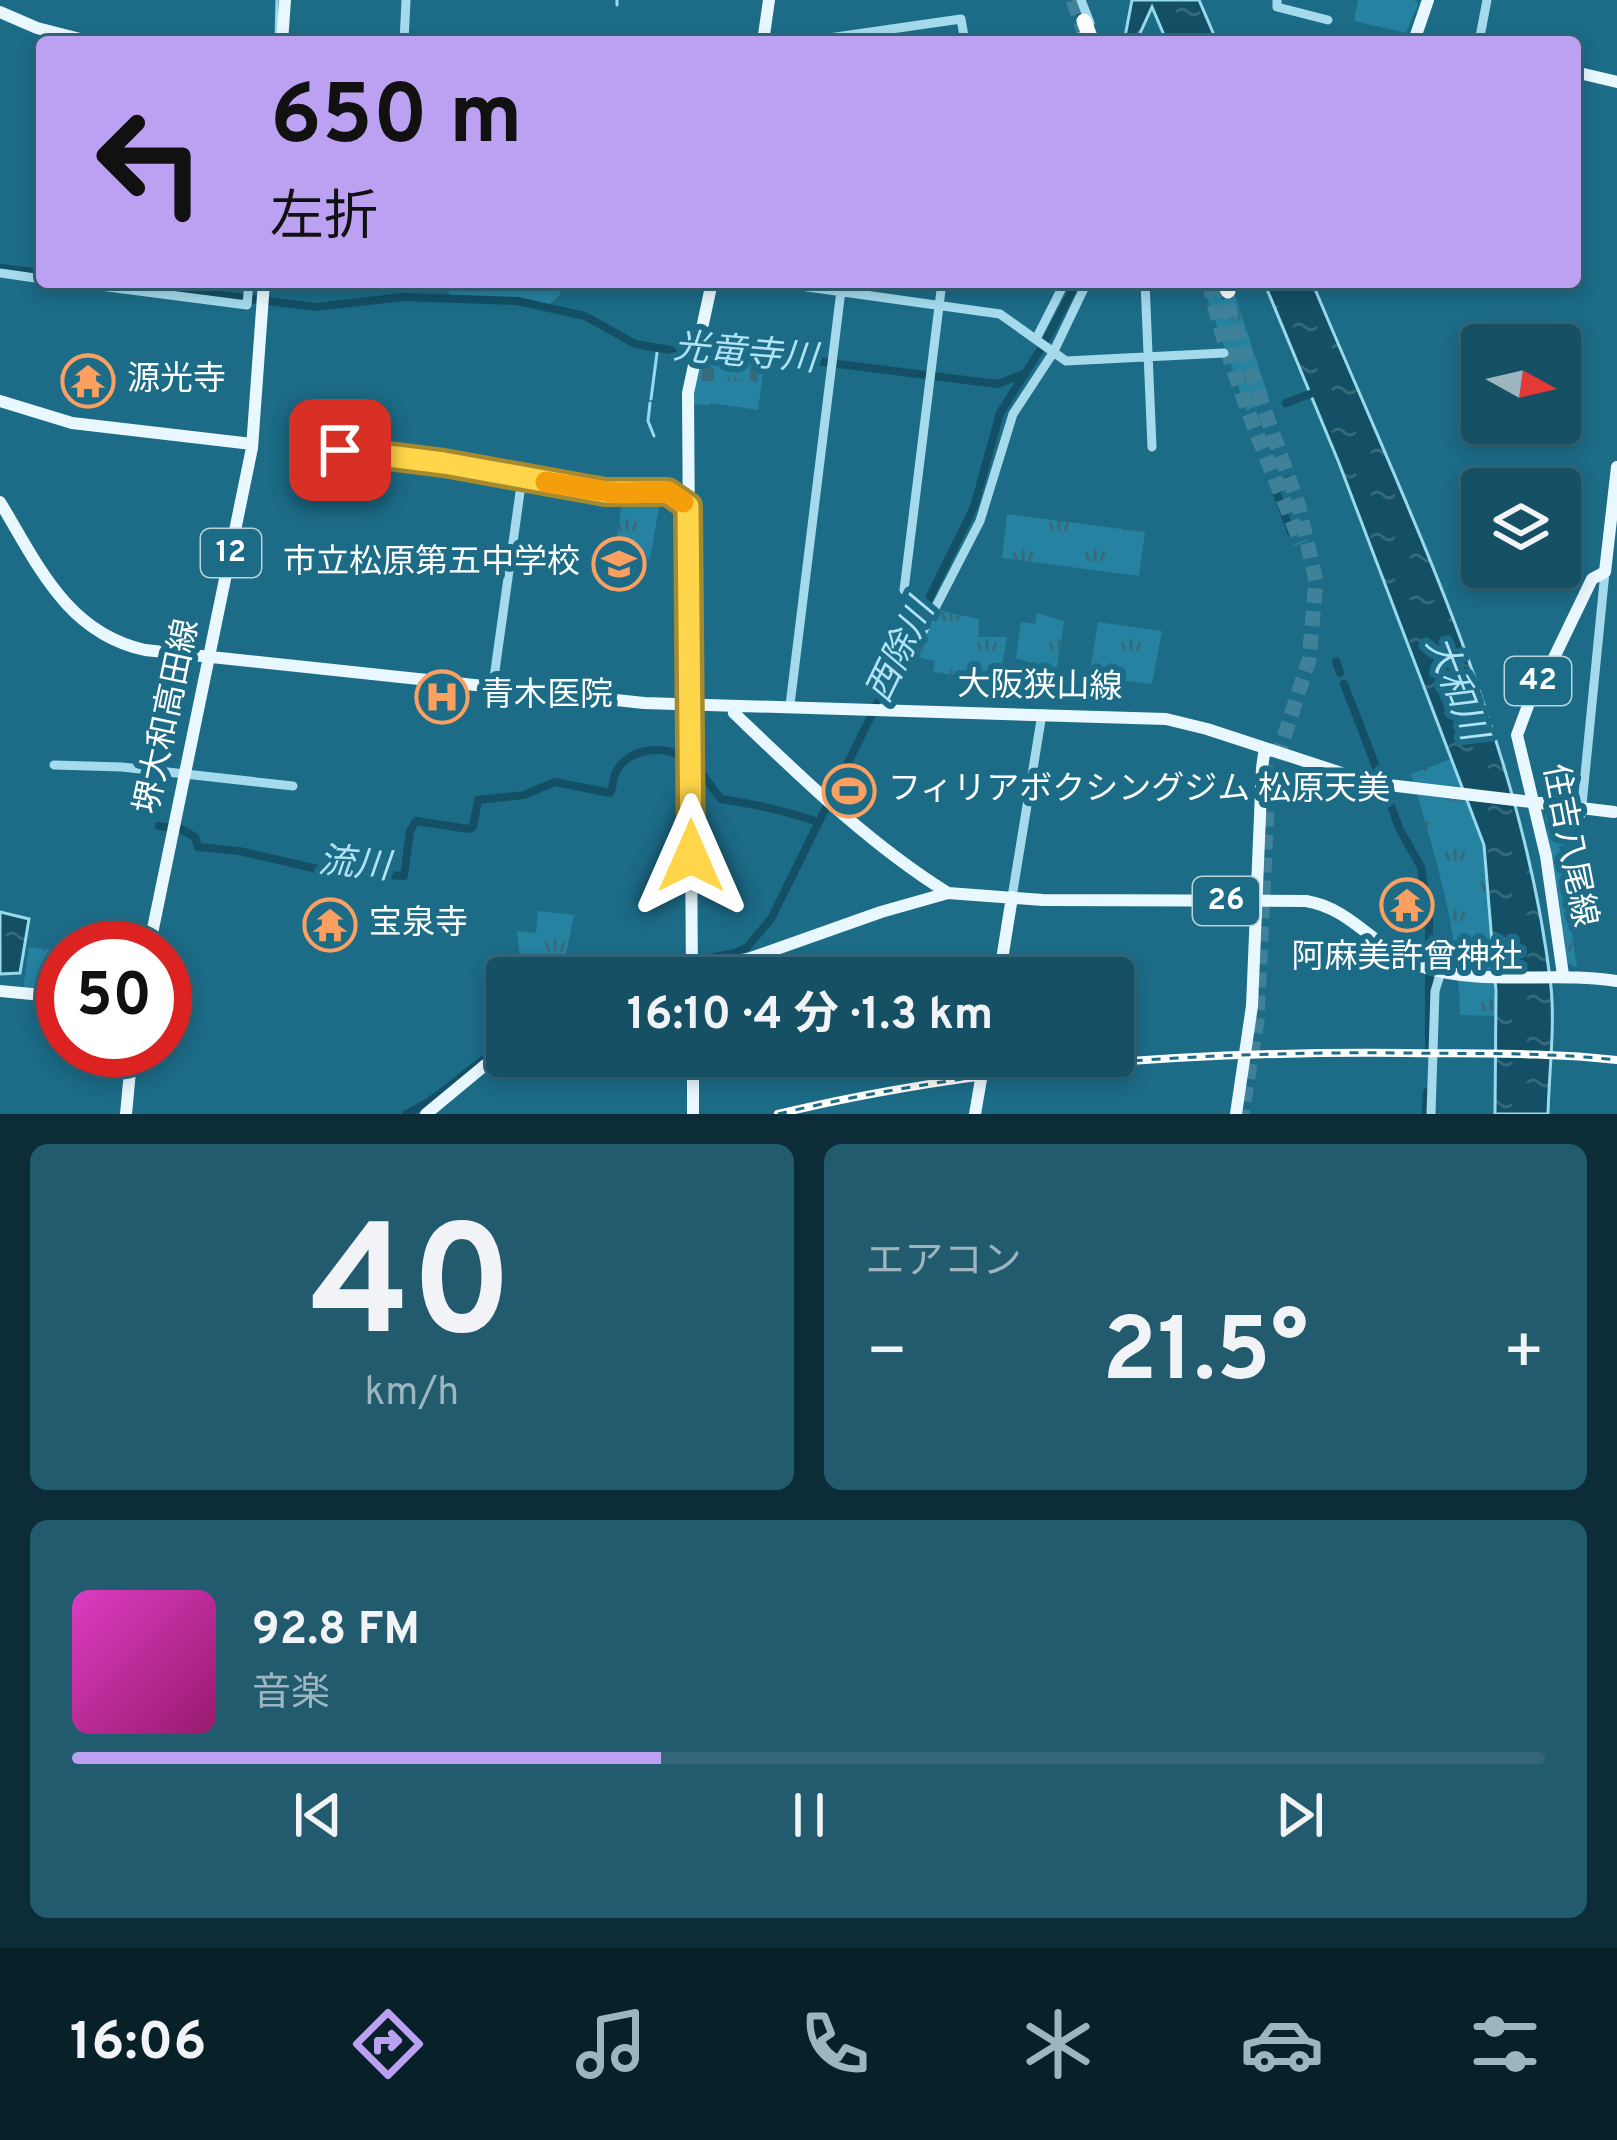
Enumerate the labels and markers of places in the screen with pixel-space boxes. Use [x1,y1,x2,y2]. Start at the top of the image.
temple icon: 源光寺 [60,353,116,409]
place label: 源光寺 [127,360,226,402]
pin [289,399,391,501]
school or university icon: 市立松原第五中学校 [591,536,647,592]
place label: 市立松原第五中学校 [283,543,580,585]
hospital icon: 青木医院 [414,669,470,725]
place label: 青木医院 [481,676,613,718]
sports icon: フィリアボクシングジム 松原天美 [821,763,877,819]
place label: フィリアボクシングジム 松原天美 [888,770,1390,812]
temple icon: 阿麻美許曾神社 [1379,877,1435,933]
temple icon: 宝泉寺 [302,897,358,953]
place label: 宝泉寺 [369,904,468,946]
place label: 阿麻美許曾神社 [1292,938,1523,980]

